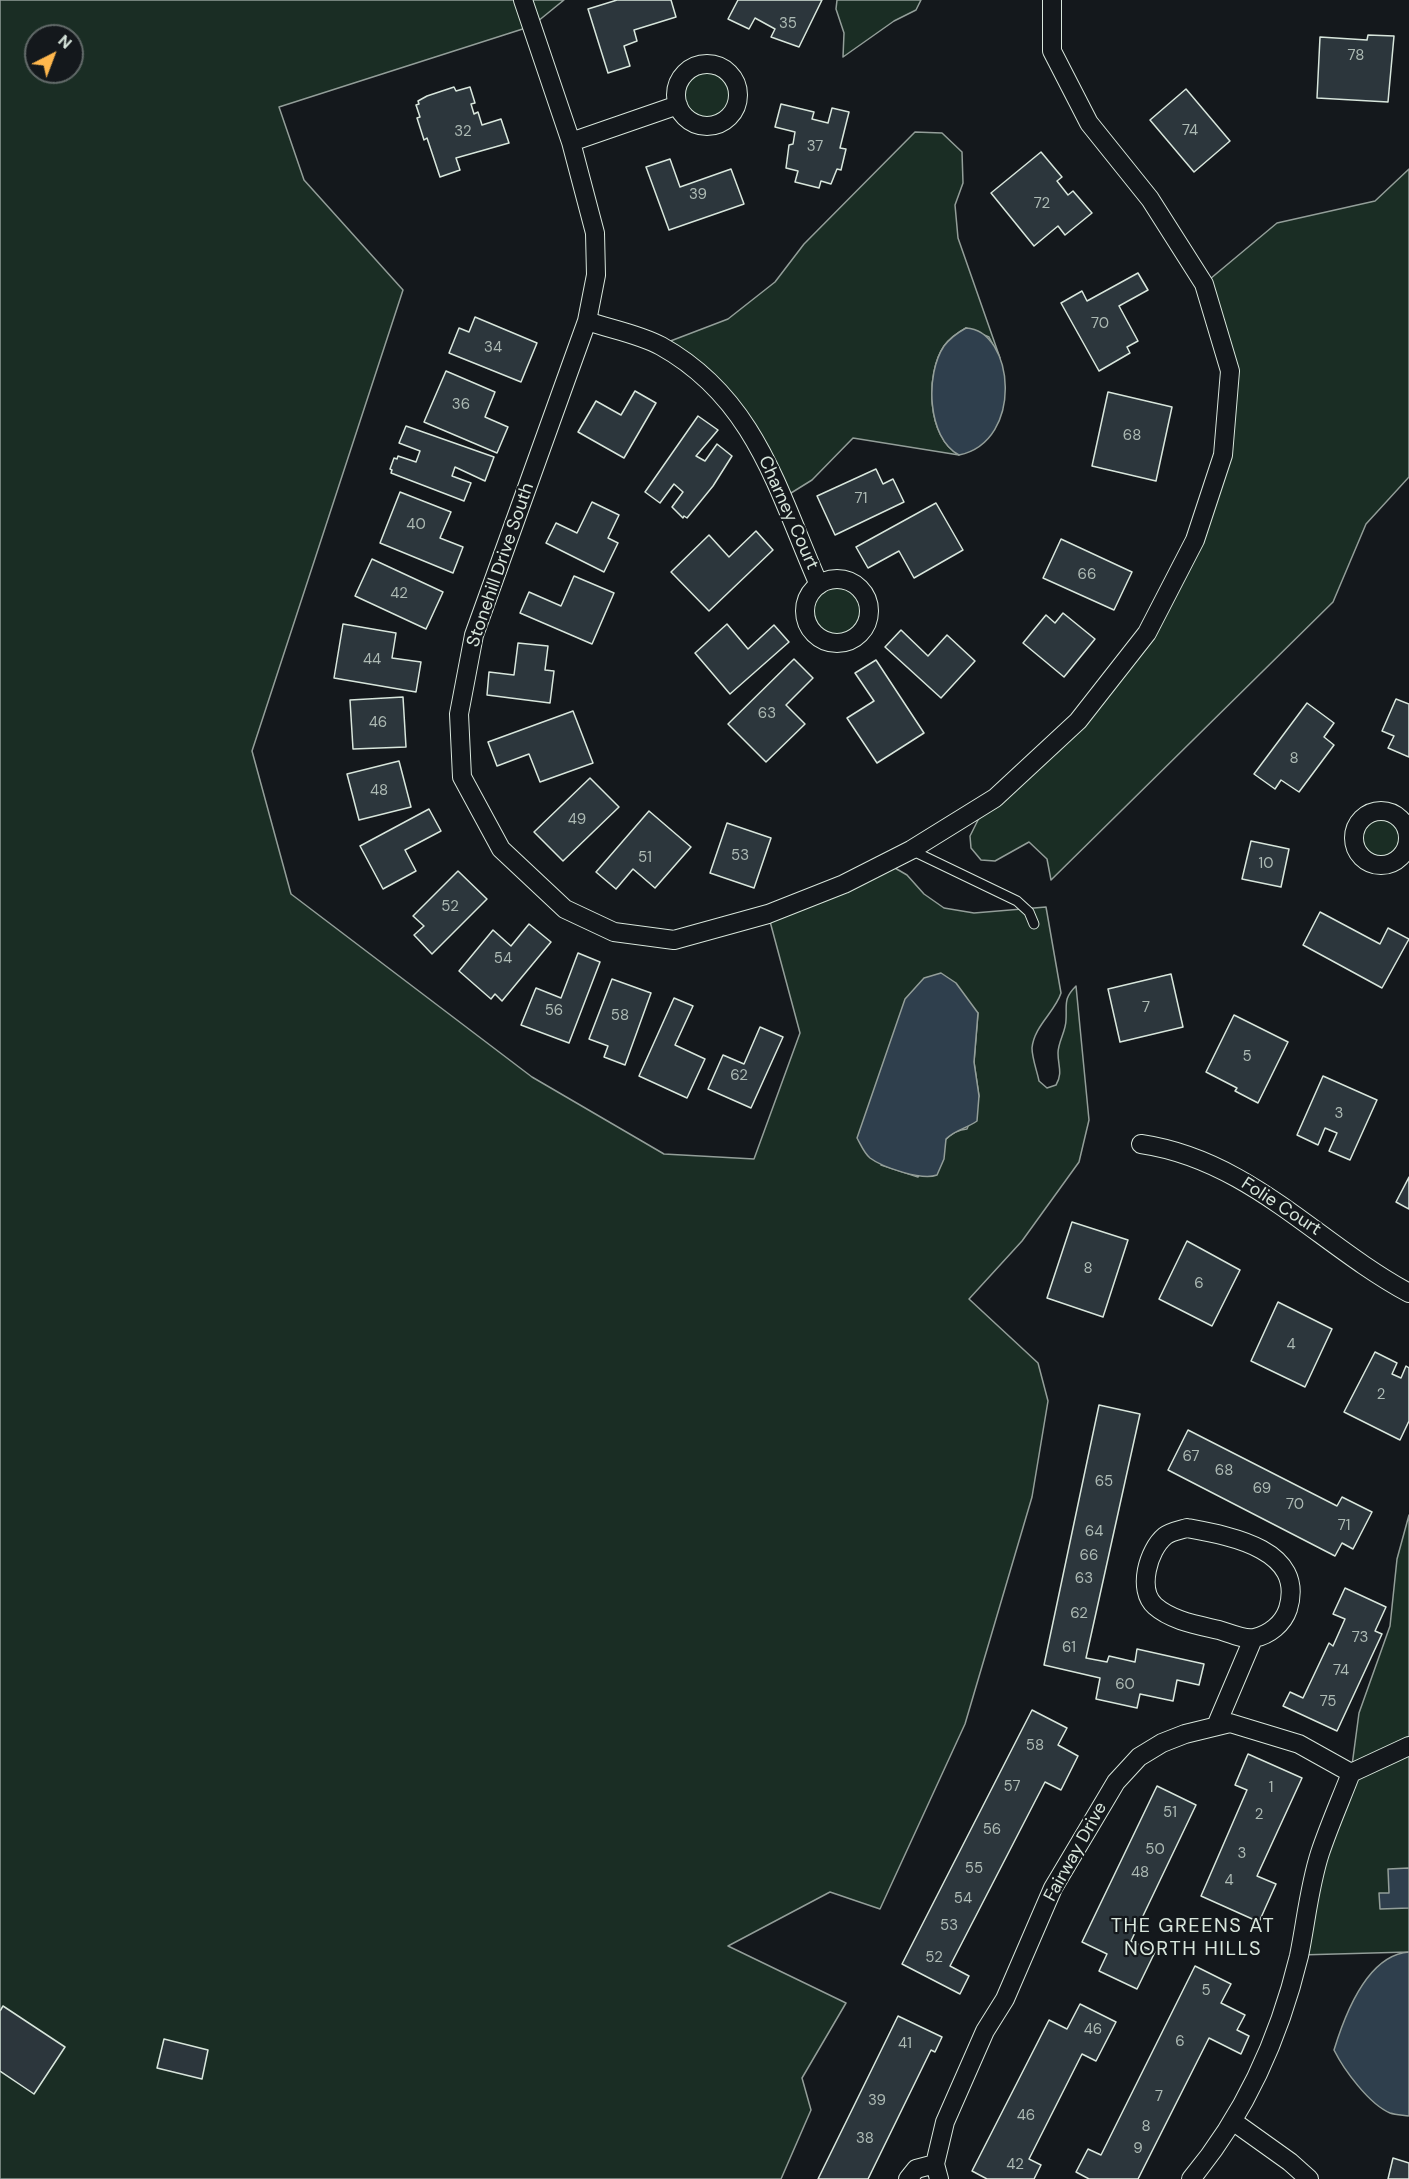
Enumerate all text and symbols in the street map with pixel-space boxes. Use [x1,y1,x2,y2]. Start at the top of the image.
house number: 35 [779,15,797,33]
north arrow [24,24,84,84]
text: N [54,30,76,53]
house number: 78 [1348,47,1364,65]
house number: 74 [1182,122,1198,140]
house number: 32 [454,123,472,141]
house number: 37 [807,138,823,156]
house number: 39 [689,186,707,204]
house number: 72 [1034,195,1050,213]
house number: 70 [1091,315,1109,333]
house number: 34 [484,339,502,357]
house number: 36 [452,396,470,414]
house number: 68 [1123,427,1141,445]
street label: Charney Court [753,453,823,573]
street label: Stonehill Drive South [463,480,539,650]
house number: 71 [855,490,867,508]
house number: 40 [406,516,426,534]
house number: 66 [1078,566,1096,584]
house number: 42 [390,585,408,603]
house number: 44 [363,651,381,669]
house number: 63 [758,705,776,723]
house number: 46 [369,714,387,732]
house number: 8 [1289,750,1299,768]
house number: 48 [370,782,388,800]
house number: 49 [568,811,586,829]
house number: 53 [731,847,749,865]
house number: 51 [638,849,652,867]
house number: 10 [1259,855,1273,873]
house number: 52 [441,898,459,916]
house number: 54 [494,950,512,968]
house number: 7 [1142,999,1150,1017]
house number: 56 [545,1002,563,1020]
house number: 58 [611,1007,629,1025]
house number: 5 [1242,1048,1252,1066]
house number: 62 [730,1067,748,1085]
house number: 3 [1335,1105,1343,1123]
street label: Folie Court [1237,1173,1325,1241]
house number: 8 [1083,1260,1093,1278]
house number: 6 [1194,1275,1204,1293]
house number: 4 [1286,1336,1296,1354]
house number: 2 [1377,1386,1385,1404]
house number: 67 [1182,1448,1200,1466]
house number: 68 [1215,1462,1233,1480]
house number: 65 [1095,1473,1113,1491]
house number: 69 [1253,1480,1271,1498]
house number: 70 [1286,1496,1304,1514]
house number: 71 [1338,1517,1350,1535]
house number: 64 [1085,1523,1103,1541]
house number: 66 [1080,1547,1098,1565]
house number: 63 [1075,1570,1093,1588]
house number: 62 [1070,1605,1088,1623]
house number: 73 [1352,1629,1368,1647]
house number: 61 [1062,1639,1076,1657]
house number: 74 [1333,1662,1349,1680]
house number: 60 [1115,1676,1135,1694]
house number: 75 [1320,1693,1336,1711]
house number: 58 [1026,1737,1044,1755]
house number: 57 [1004,1778,1020,1796]
house number: 1 [1269,1779,1273,1797]
street label: Fairway Drive [1040,1799,1112,1905]
house number: 51 [1163,1804,1177,1822]
house number: 2 [1255,1806,1263,1824]
house number: 56 [983,1821,1001,1839]
house number: 50 [1145,1841,1165,1859]
house number: 3 [1238,1845,1246,1863]
house number: 55 [965,1860,983,1878]
house number: 48 [1131,1864,1149,1882]
house number: 4 [1224,1872,1234,1890]
house number: 54 [954,1890,972,1908]
district label: THE GREENS AT NORTH HILLS [1111,1915,1275,1962]
house number: 53 [940,1917,958,1935]
house number: 52 [925,1949,943,1967]
house number: 5 [1201,1982,1211,2000]
house number: 46 [1084,2021,1102,2039]
house number: 6 [1175,2033,1185,2051]
house number: 41 [898,2035,912,2053]
house number: 7 [1155,2088,1163,2106]
house number: 39 [868,2092,886,2110]
house number: 46 [1017,2107,1035,2125]
house number: 8 [1141,2118,1151,2136]
house number: 38 [856,2130,874,2148]
house number: 9 [1133,2140,1143,2158]
house number: 42 [1006,2156,1024,2174]

